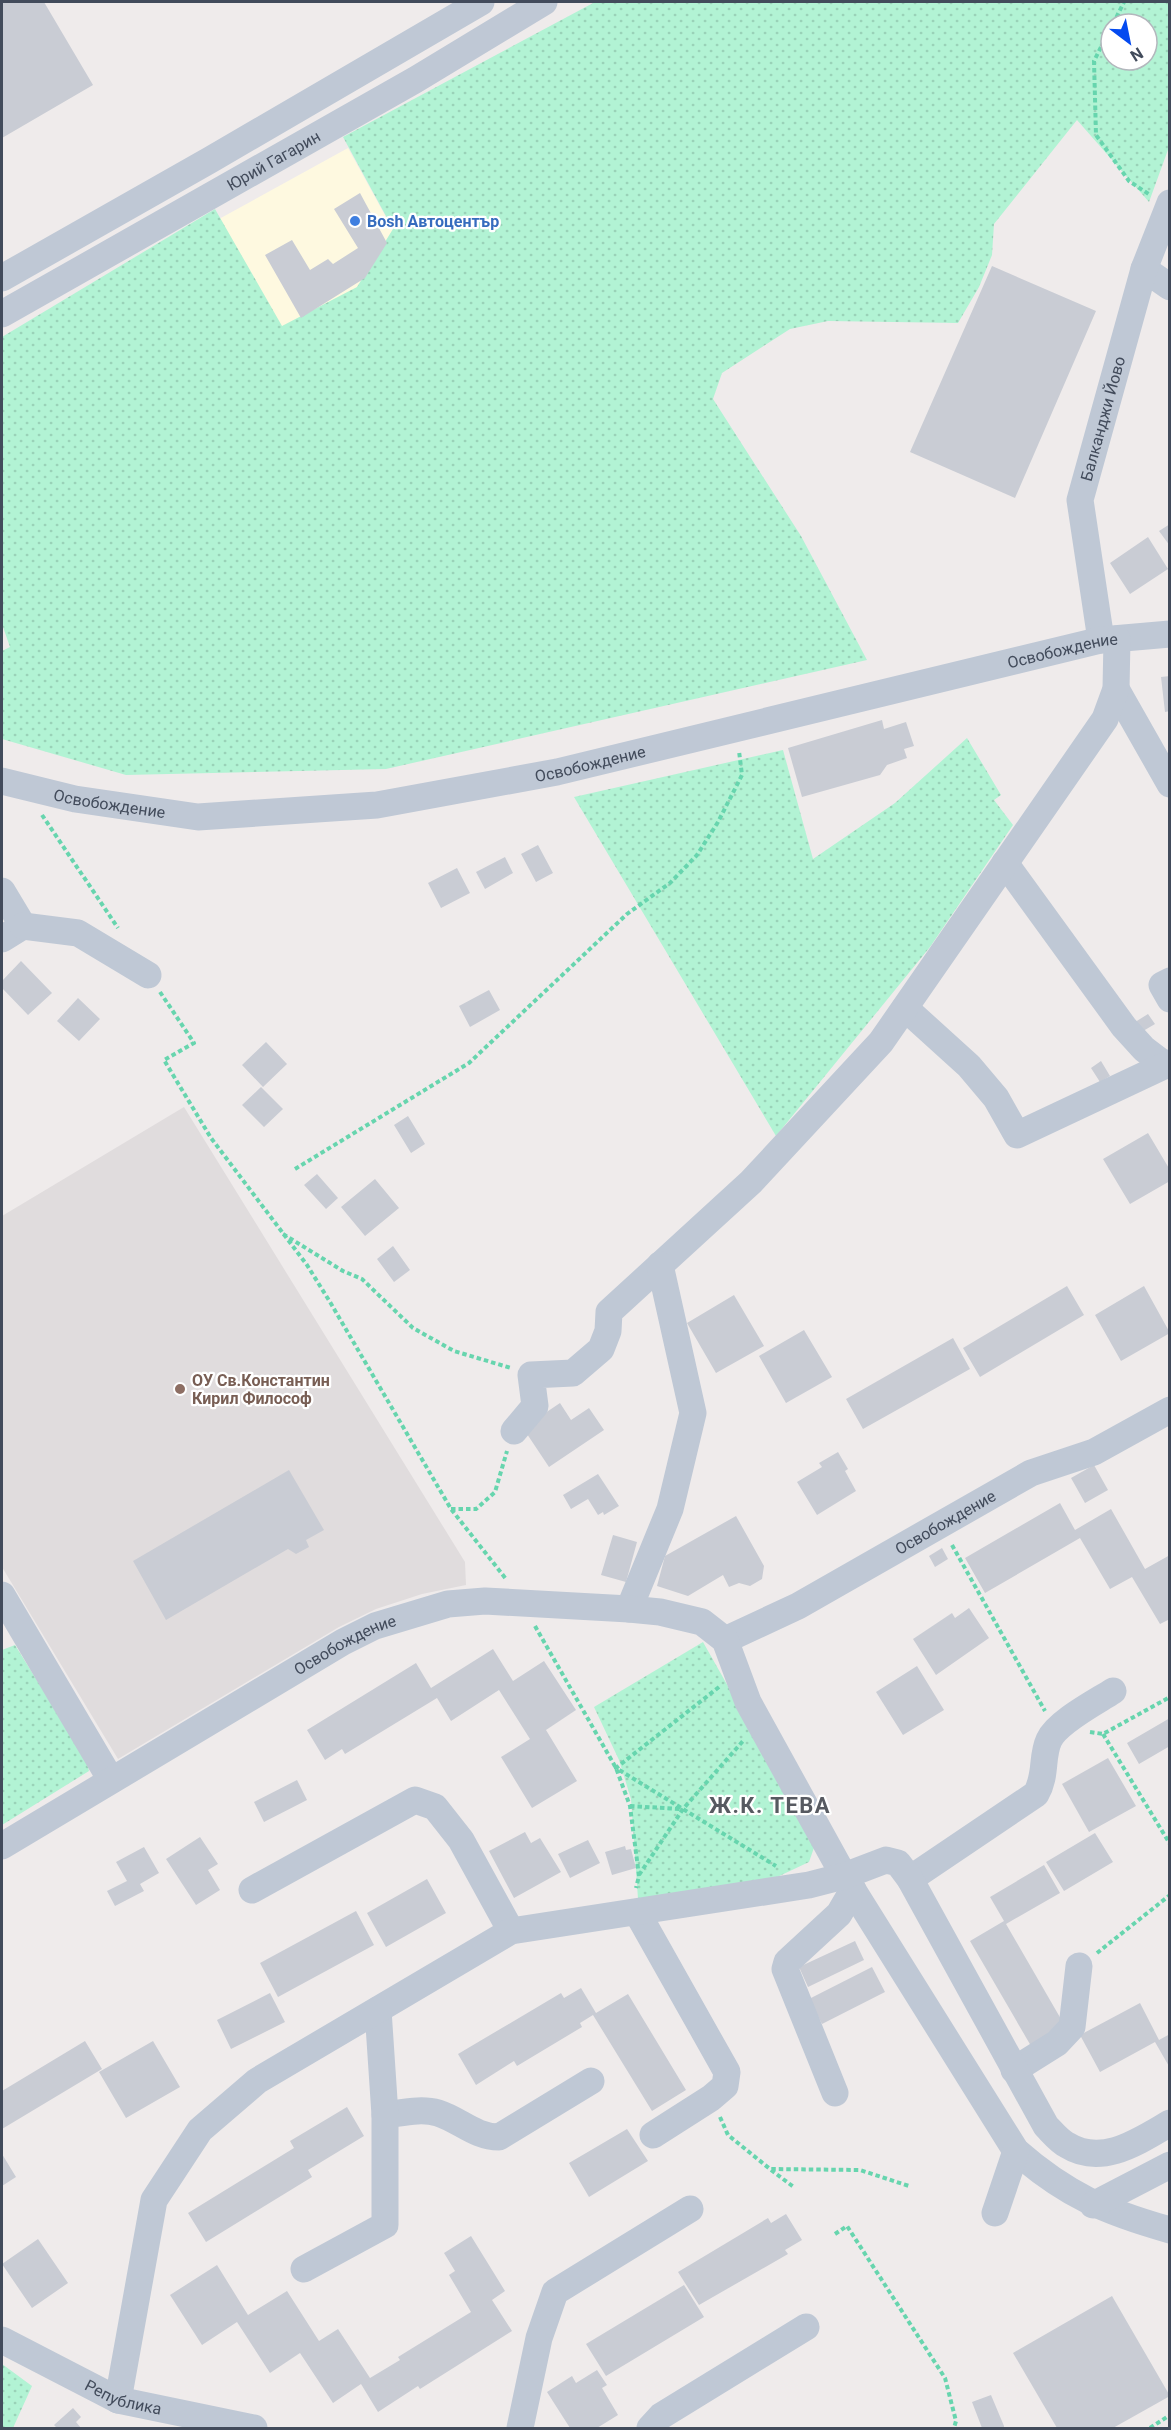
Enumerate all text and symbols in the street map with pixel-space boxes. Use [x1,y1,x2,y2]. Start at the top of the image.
north arrow [1099,12,1159,72]
text: N [1127,43,1147,65]
street label: Юрий Гагарин [224,127,324,195]
place label: Bosh Автоцентър [367,212,499,231]
marker: Bosh Автоцентър [348,214,362,228]
street label: Балканджи Йово [1077,354,1129,483]
street label: Освобождение [1005,630,1119,672]
street label: Освобождение [533,742,647,786]
street label: Освобождение [52,785,167,822]
place label: ОУ Св.Константин Кирил Философ [192,1371,330,1408]
marker: ОУ Св.Константин Кирил Философ [173,1382,187,1396]
street label: Освобождение [892,1486,999,1559]
street label: Освобождение [291,1611,398,1679]
district label: Ж.К. ТЕВА [709,1793,831,1818]
street label: Република [82,2376,163,2419]

